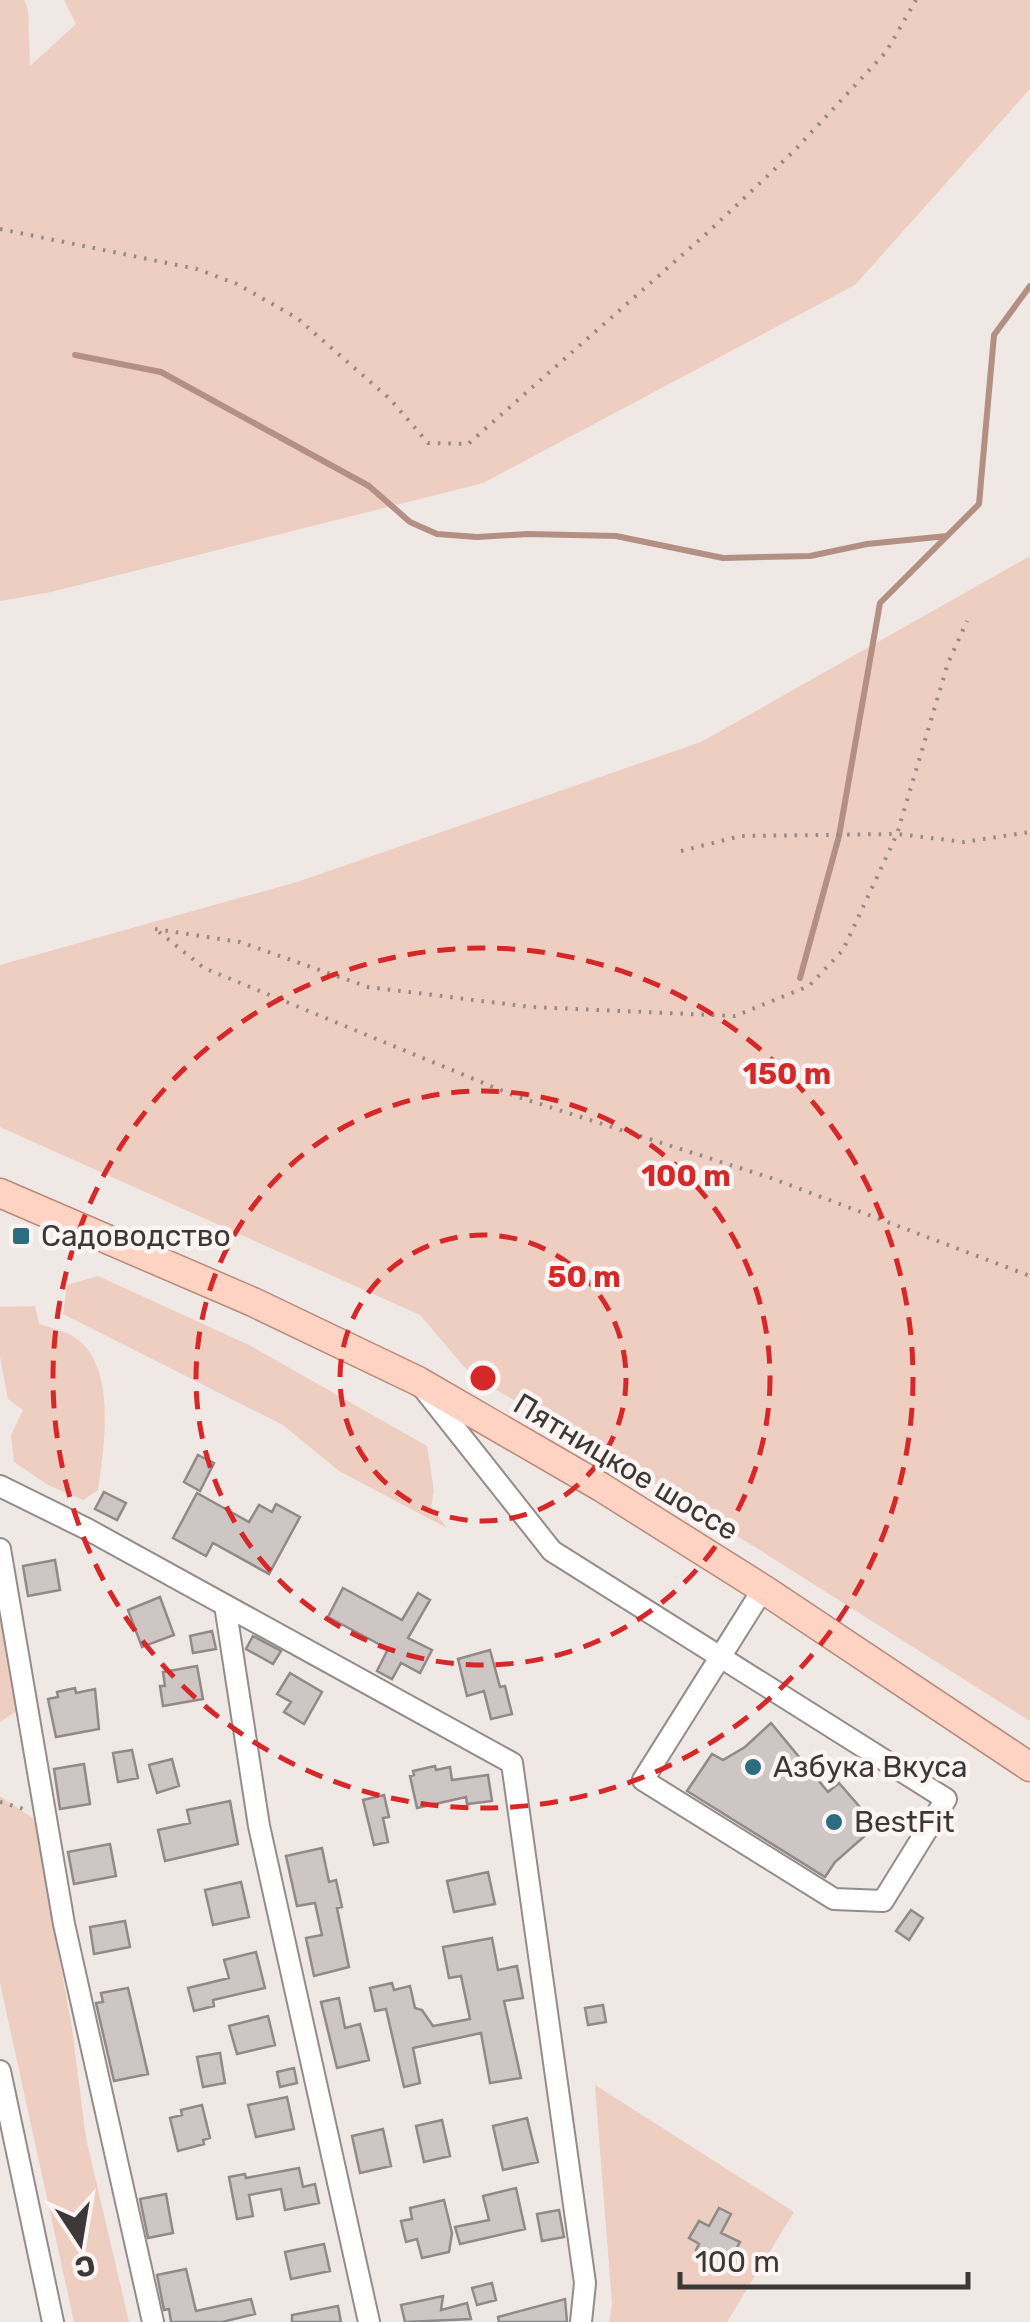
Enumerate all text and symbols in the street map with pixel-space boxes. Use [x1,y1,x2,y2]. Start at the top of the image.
text: 150 m [743,1056,831,1092]
text: 100 m [641,1158,731,1194]
place label: Садоводство [41,1218,231,1254]
marker: Садоводство [10,1225,32,1247]
text: 50 m [547,1259,621,1295]
centre of rings [465,1360,501,1396]
street label: Пятницкое шоссе [507,1386,745,1548]
place label: Азбука Вкуса [773,1749,967,1785]
marker: Азбука Вкуса [742,1756,764,1778]
place label: BestFit [854,1804,955,1840]
marker: BestFit [823,1811,845,1833]
north arrow [30,2192,130,2292]
scale bar [680,2227,968,2289]
text: 100 m [695,2244,780,2280]
text: С [72,2248,98,2284]

